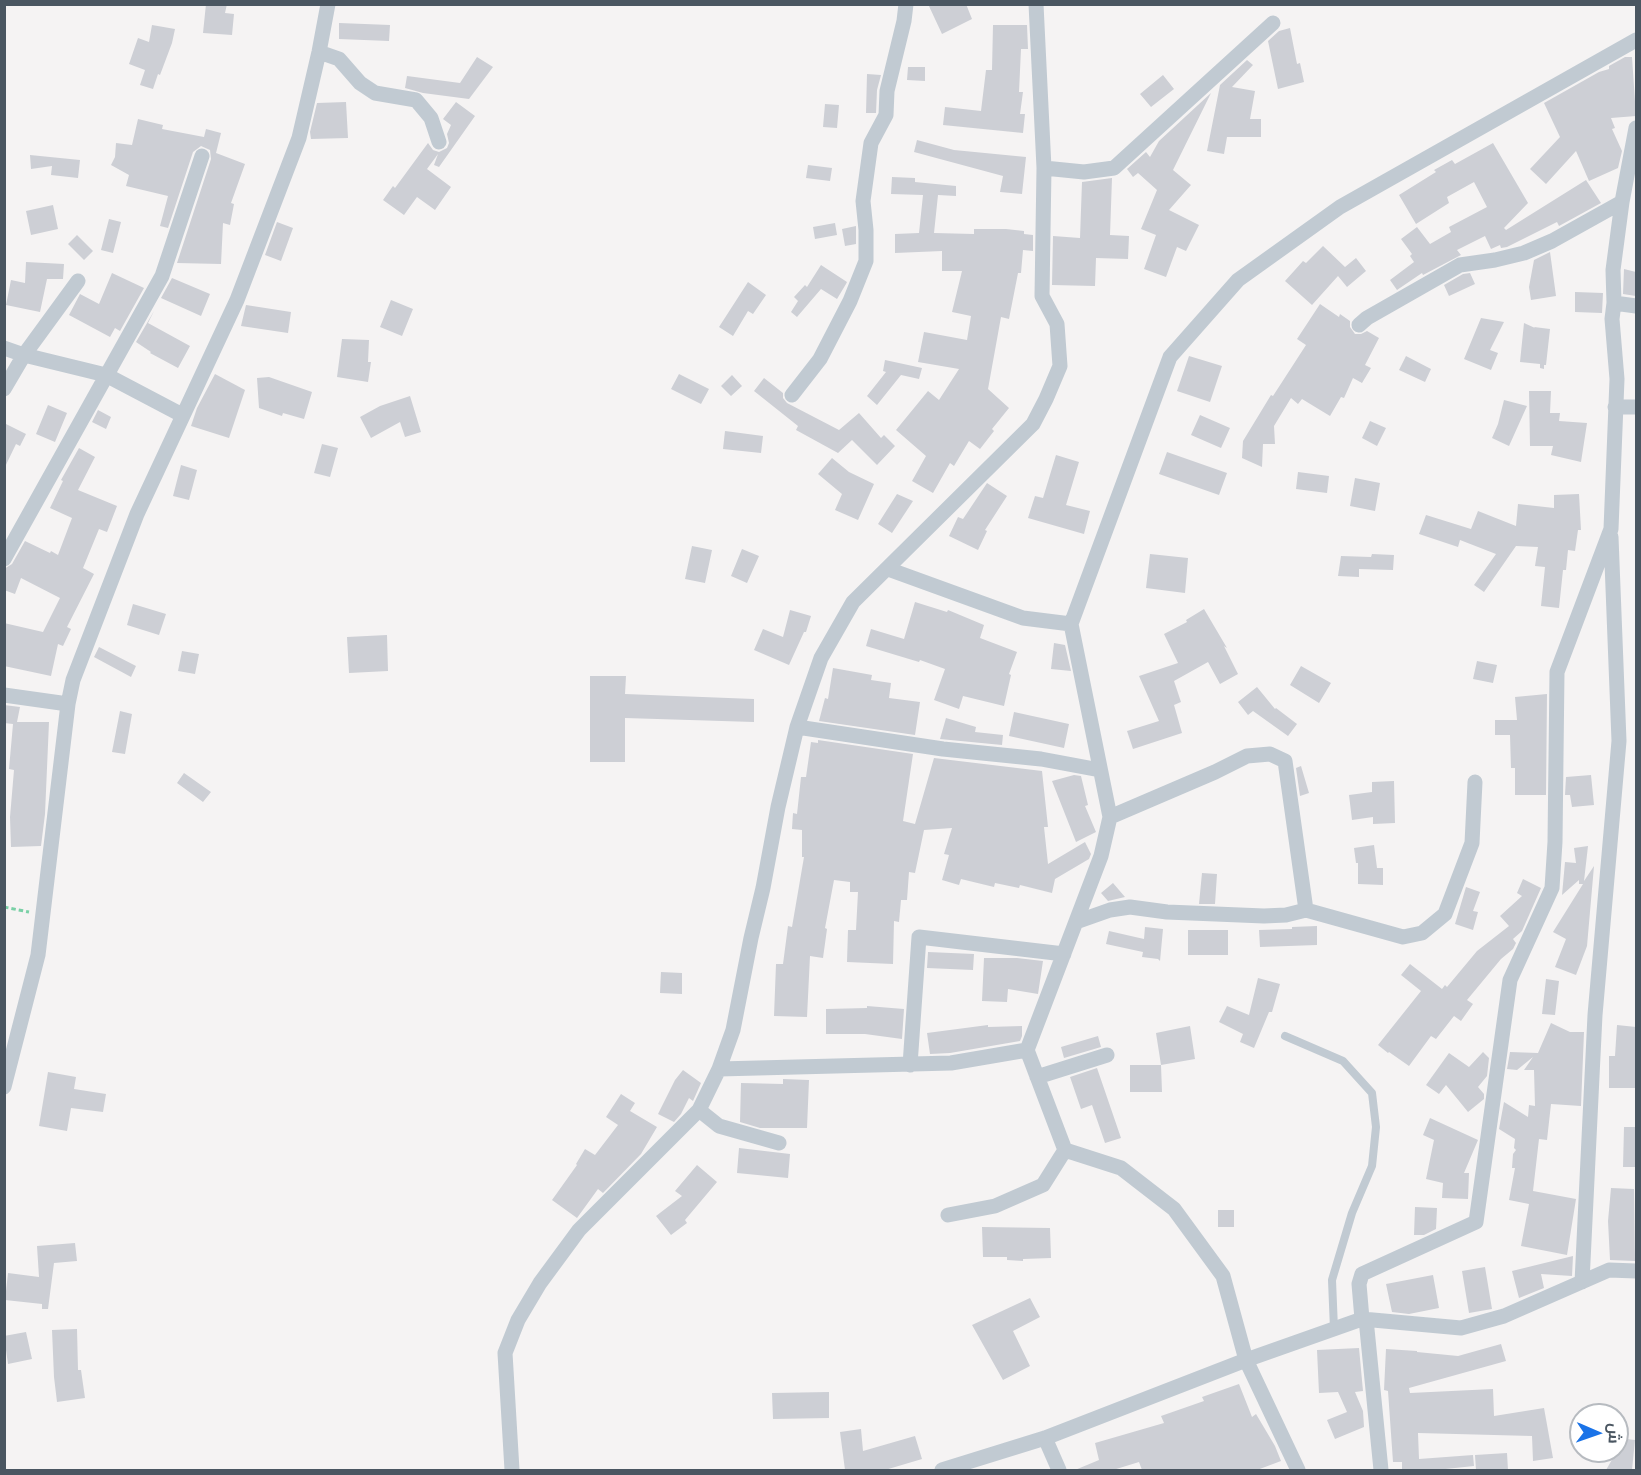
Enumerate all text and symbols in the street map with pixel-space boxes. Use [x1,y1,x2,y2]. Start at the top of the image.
north arrow [1569,1403,1629,1463]
text: ش [1605,1423,1625,1444]

